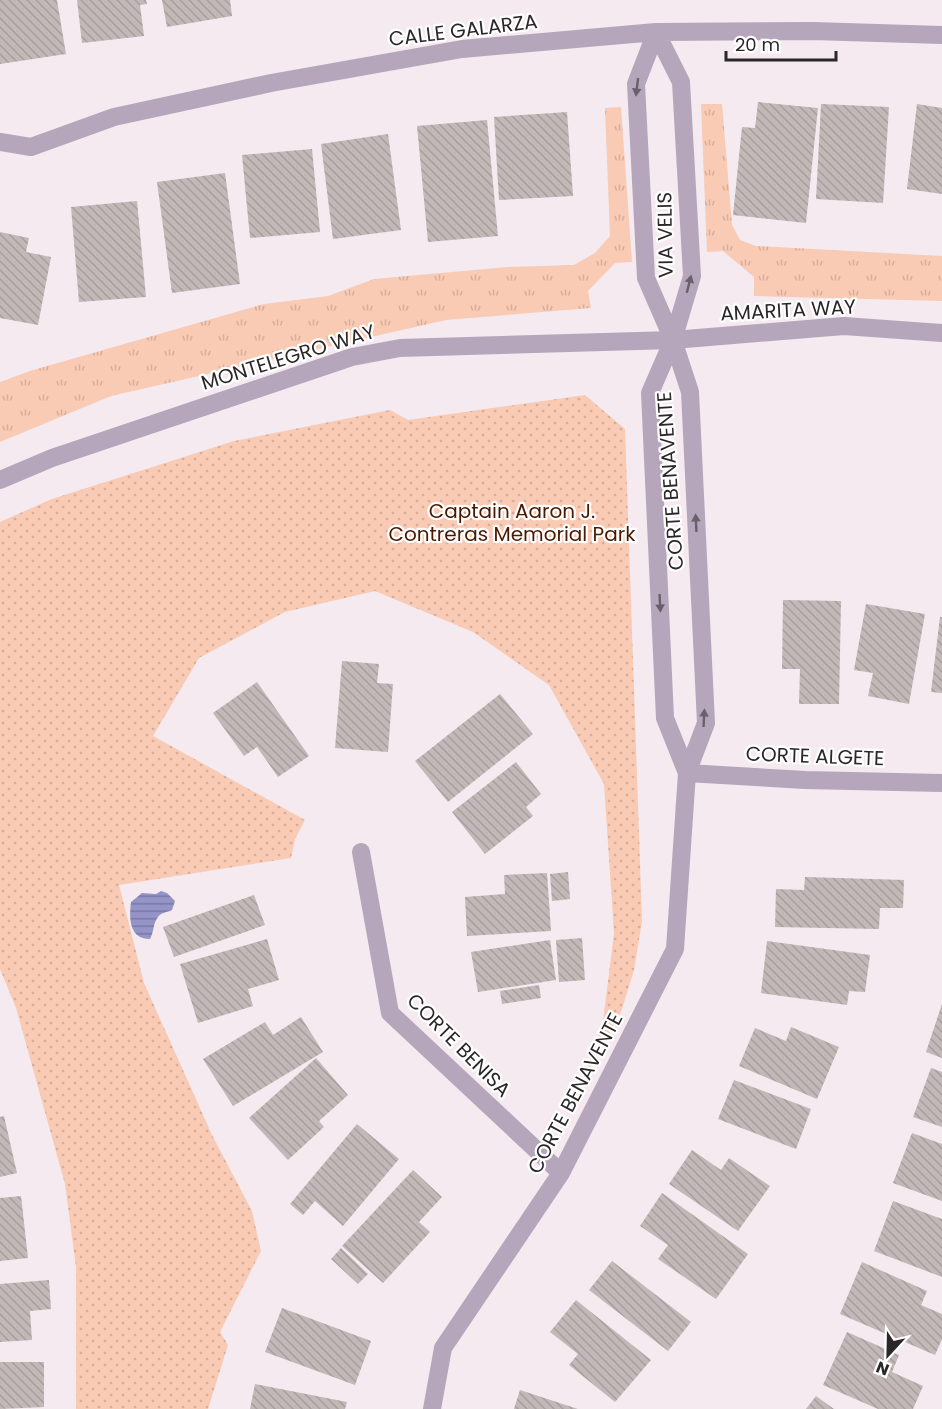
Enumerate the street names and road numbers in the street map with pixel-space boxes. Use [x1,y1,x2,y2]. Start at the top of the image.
street label: CALLE GALARZA [387,7,539,53]
street label: VIA VELIS [650,192,680,278]
street label: AMARITA WAY [720,292,857,328]
street label: MONTELEGRO WAY [198,317,379,397]
street label: CORTE BENAVENTE [650,391,690,571]
street label: CORTE ALGETE [745,740,885,772]
street label: CORTE BENISA [401,987,517,1103]
street label: CORTE BENAVENTE [521,1008,629,1178]

